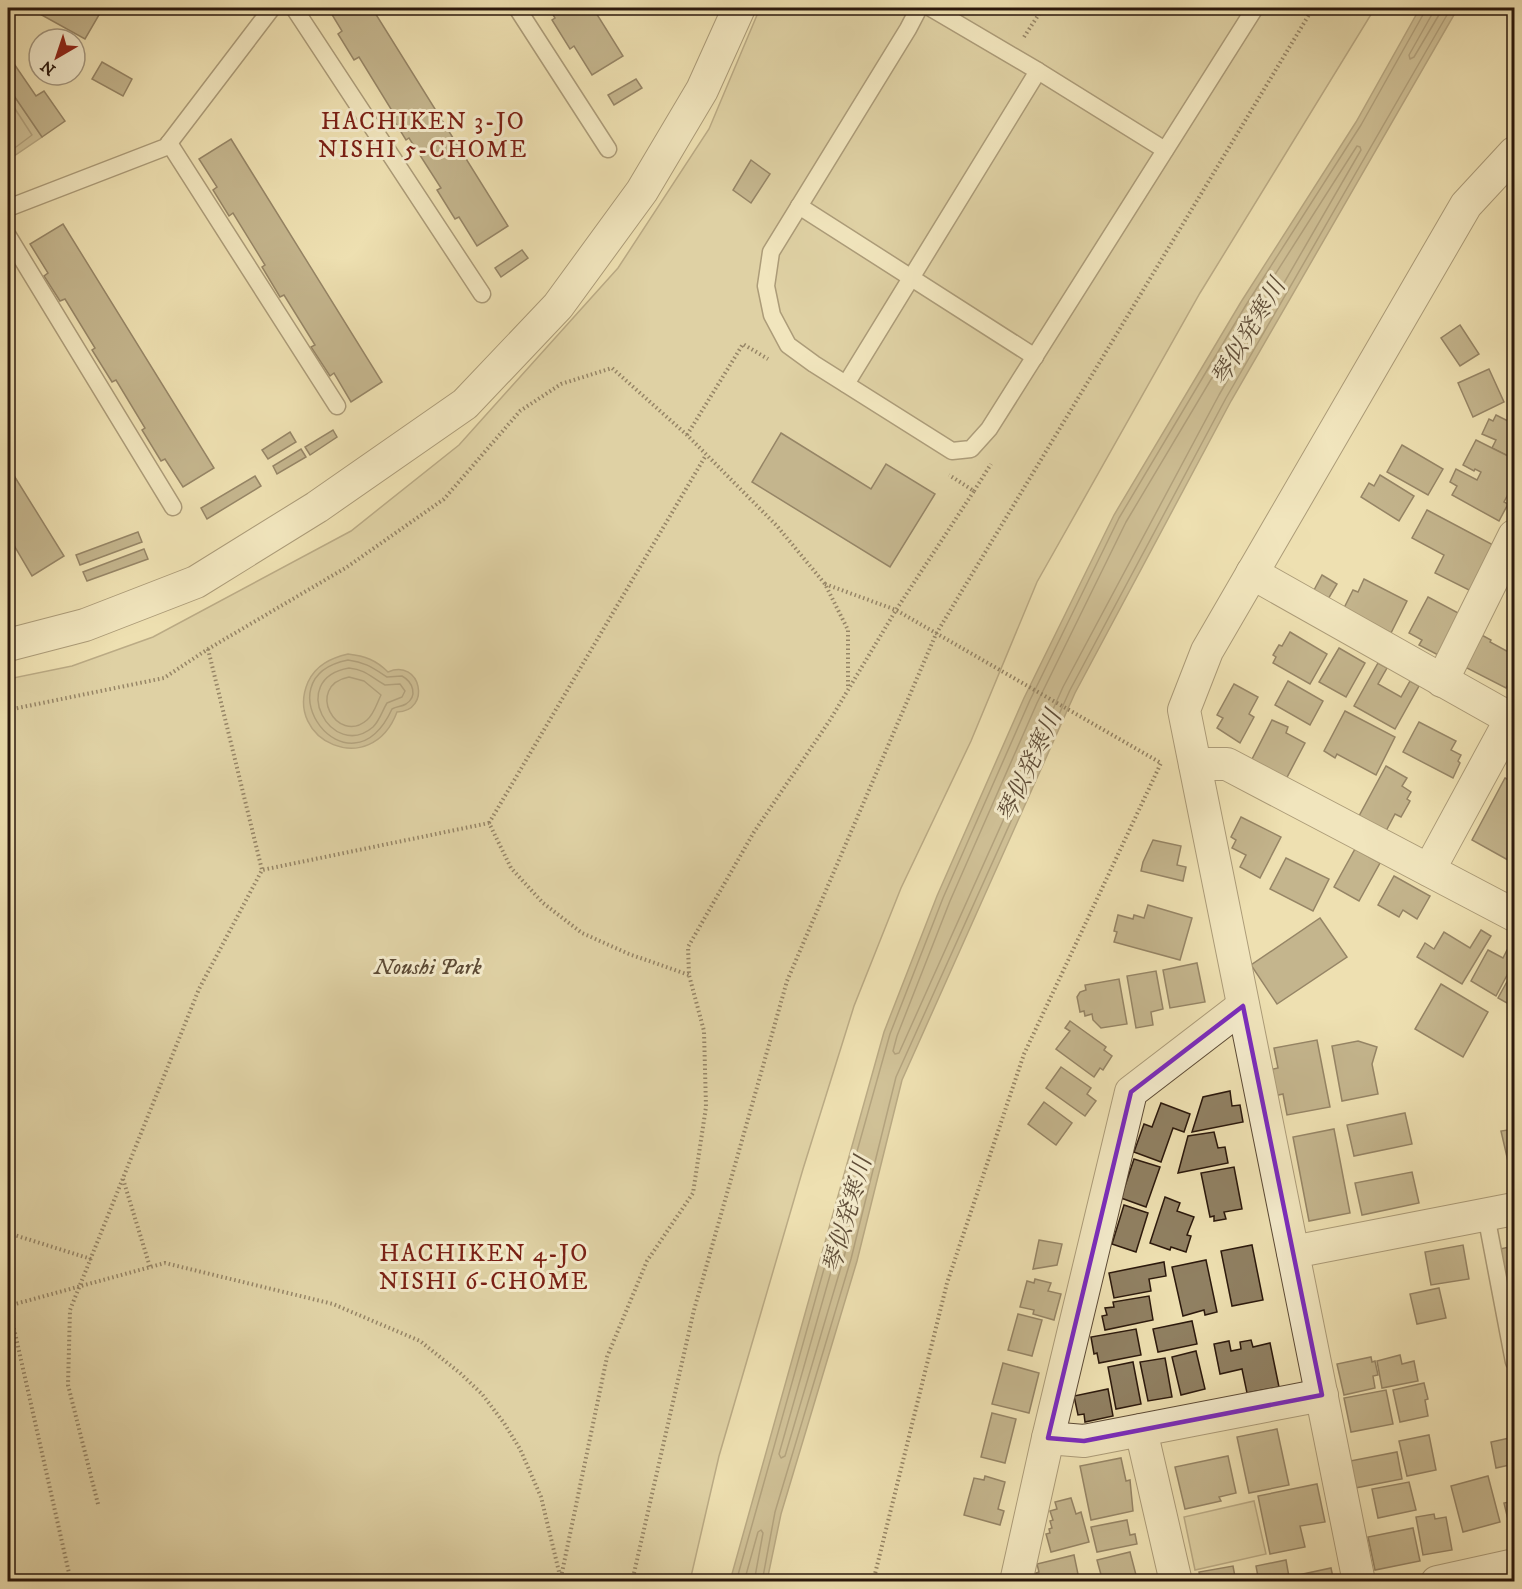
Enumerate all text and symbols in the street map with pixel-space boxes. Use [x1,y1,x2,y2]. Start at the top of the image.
north arrow [27,27,87,87]
text: N [37,56,60,80]
district label: HACHIKEN 3-JO NISHI 5-CHOME [318,107,528,165]
water label: 琴似発寒川 [1205,271,1294,392]
water label: 琴似発寒川 [991,703,1070,827]
park label: Noushi Park [372,954,482,981]
water label: 琴似発寒川 [817,1151,880,1277]
district label: HACHIKEN 4-JO NISHI 6-CHOME [379,1239,589,1297]

